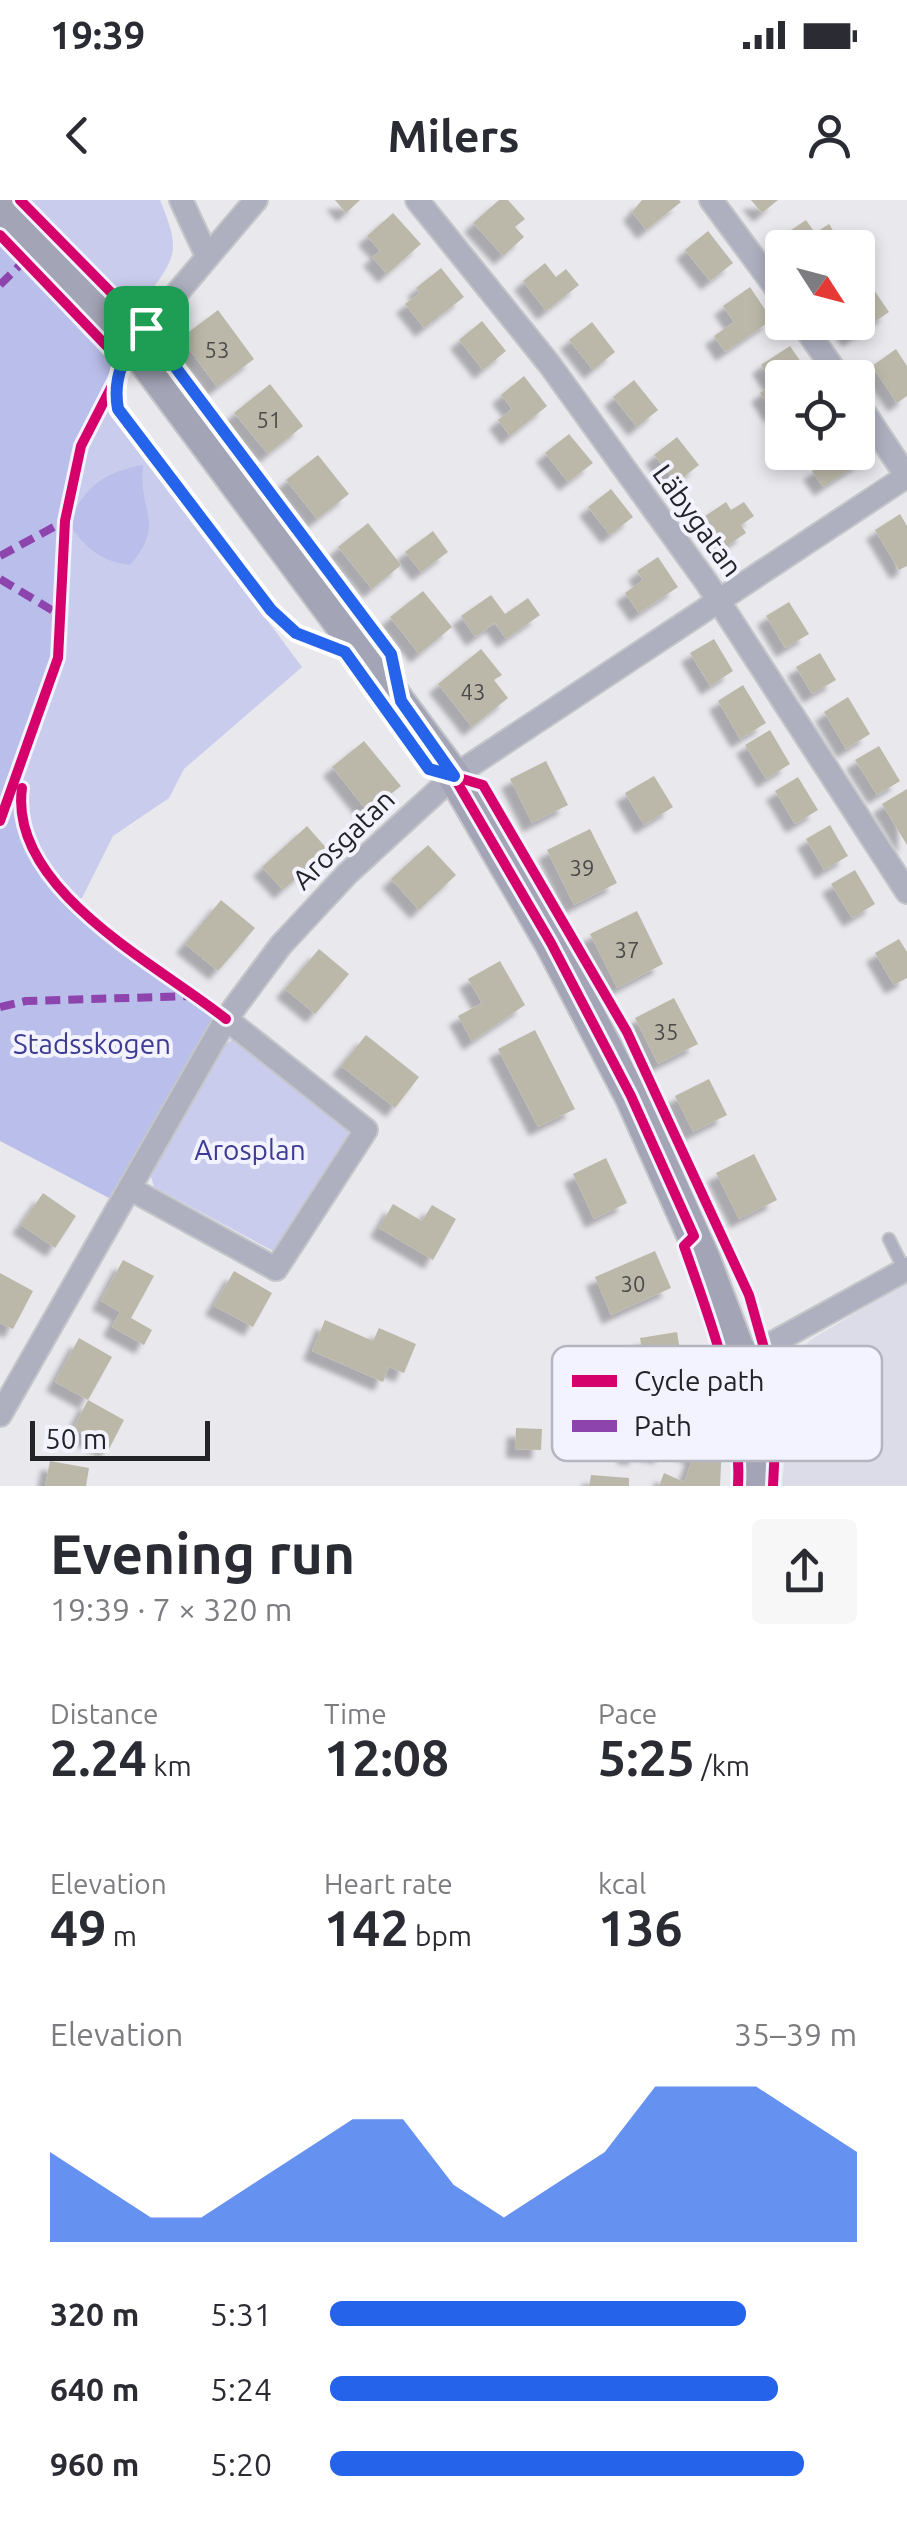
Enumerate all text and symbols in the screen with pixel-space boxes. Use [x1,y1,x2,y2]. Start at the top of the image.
text: 19:39 [50,14,145,56]
icon: back [50,108,105,163]
icon: person [802,108,857,163]
text: Milers [388,110,519,161]
north arrow [765,230,875,340]
map controls [765,230,875,470]
pin [104,286,189,371]
icon: arrive [119,301,174,356]
house number: 53 [205,337,229,362]
button: locate [765,360,875,470]
house number: 51 [257,407,281,432]
street label: Läbygatan [647,458,749,582]
house number: 43 [461,679,485,704]
street label: Arosgatan [286,783,400,895]
house number: 39 [570,855,594,880]
house number: 37 [615,937,639,962]
house number: 35 [654,1019,678,1044]
park label: Stadsskogen [13,1028,171,1059]
park label: Arosplan [194,1134,306,1165]
house number: 30 [621,1271,645,1296]
legend [552,1346,882,1461]
text: Cycle path [634,1365,765,1396]
text: Path [634,1410,692,1441]
scale bar [30,1416,210,1460]
text: 50 m [45,1423,107,1454]
button: share [752,1519,857,1624]
text: Evening run [50,1523,355,1584]
text: 19:39 · 7 × 320 m [50,1591,292,1627]
text: Distance [50,1698,158,1729]
text: Time [324,1698,387,1729]
text: Pace [598,1698,657,1729]
text: 2.24 [50,1729,147,1785]
text: 12:08 [324,1729,449,1785]
text: 5:25 [598,1729,695,1785]
text: km [147,1750,192,1781]
text: /km [695,1750,750,1781]
text: Elevation [50,1868,167,1899]
text: Heart rate [324,1868,453,1899]
text: kcal [598,1868,646,1899]
text: 49 [50,1899,106,1955]
text: 142 [324,1899,409,1955]
text: 136 [598,1899,683,1955]
text: m [106,1920,137,1951]
text: bpm [409,1920,472,1951]
text: Elevation [50,2016,183,2052]
text: 35–39 m [734,2016,857,2052]
text: 320 m [50,2296,139,2332]
text: 5:31 [210,2296,272,2332]
text: 640 m [50,2371,139,2407]
text: 5:24 [210,2371,272,2407]
text: 960 m [50,2446,139,2482]
text: 5:20 [210,2446,272,2482]

